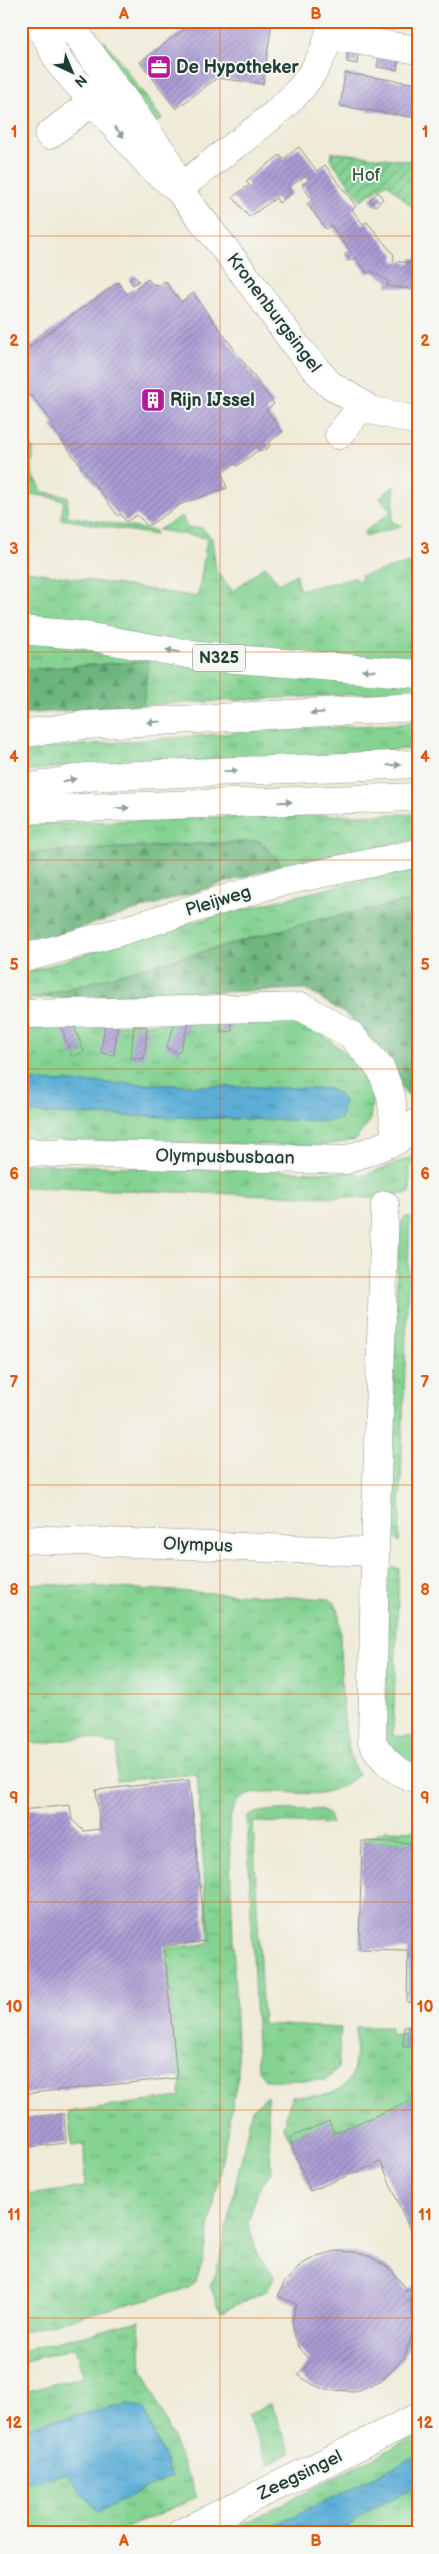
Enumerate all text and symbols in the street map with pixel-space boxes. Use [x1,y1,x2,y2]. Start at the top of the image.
text: A [118,5,129,24]
text: B [310,5,322,24]
north arrow [48,48,98,98]
office icon: De Hypotheker [146,54,172,80]
place label: De Hypotheker [176,57,300,78]
text: N [71,71,90,91]
text: 1 [11,123,17,142]
text: 1 [422,123,428,142]
one-way arrow [113,125,125,137]
park label: Hof [352,165,381,186]
street label: Kronenburgsingel [222,249,326,377]
text: 2 [9,332,19,351]
text: 2 [420,332,430,351]
building icon: Rijn IJssel [140,387,166,413]
place label: Rijn IJssel [170,390,255,411]
text: 3 [9,540,19,559]
text: 3 [420,540,430,559]
road number: N325 [193,644,245,671]
one-way arrow [164,647,180,655]
one-way arrow [361,666,377,674]
one-way arrow [308,709,324,717]
one-way arrow [146,718,162,726]
text: 4 [9,748,19,767]
text: 4 [420,748,430,767]
one-way arrow [386,760,402,768]
one-way arrow [224,767,240,775]
one-way arrow [62,776,77,784]
one-way arrow [277,797,293,805]
one-way arrow [115,804,131,812]
street label: Pleijweg [183,881,253,921]
text: 5 [9,956,19,975]
text: 5 [420,956,430,975]
street label: Olympusbusbaan [155,1145,295,1169]
text: 6 [9,1165,19,1184]
text: 6 [420,1165,430,1184]
text: 7 [10,1373,19,1392]
text: 7 [421,1373,430,1392]
street label: Olympus [163,1533,233,1557]
text: 8 [9,1581,19,1600]
text: 8 [420,1581,430,1600]
text: 9 [9,1789,19,1808]
text: 9 [420,1789,430,1808]
text: 10 [6,1998,22,2017]
text: 10 [417,1998,433,2017]
text: 11 [7,2206,21,2225]
text: 11 [418,2206,432,2225]
text: 12 [6,2414,23,2433]
text: 12 [417,2414,434,2433]
street label: Zeegsingel [254,2446,346,2505]
text: A [118,2532,129,2551]
text: B [310,2532,322,2551]

